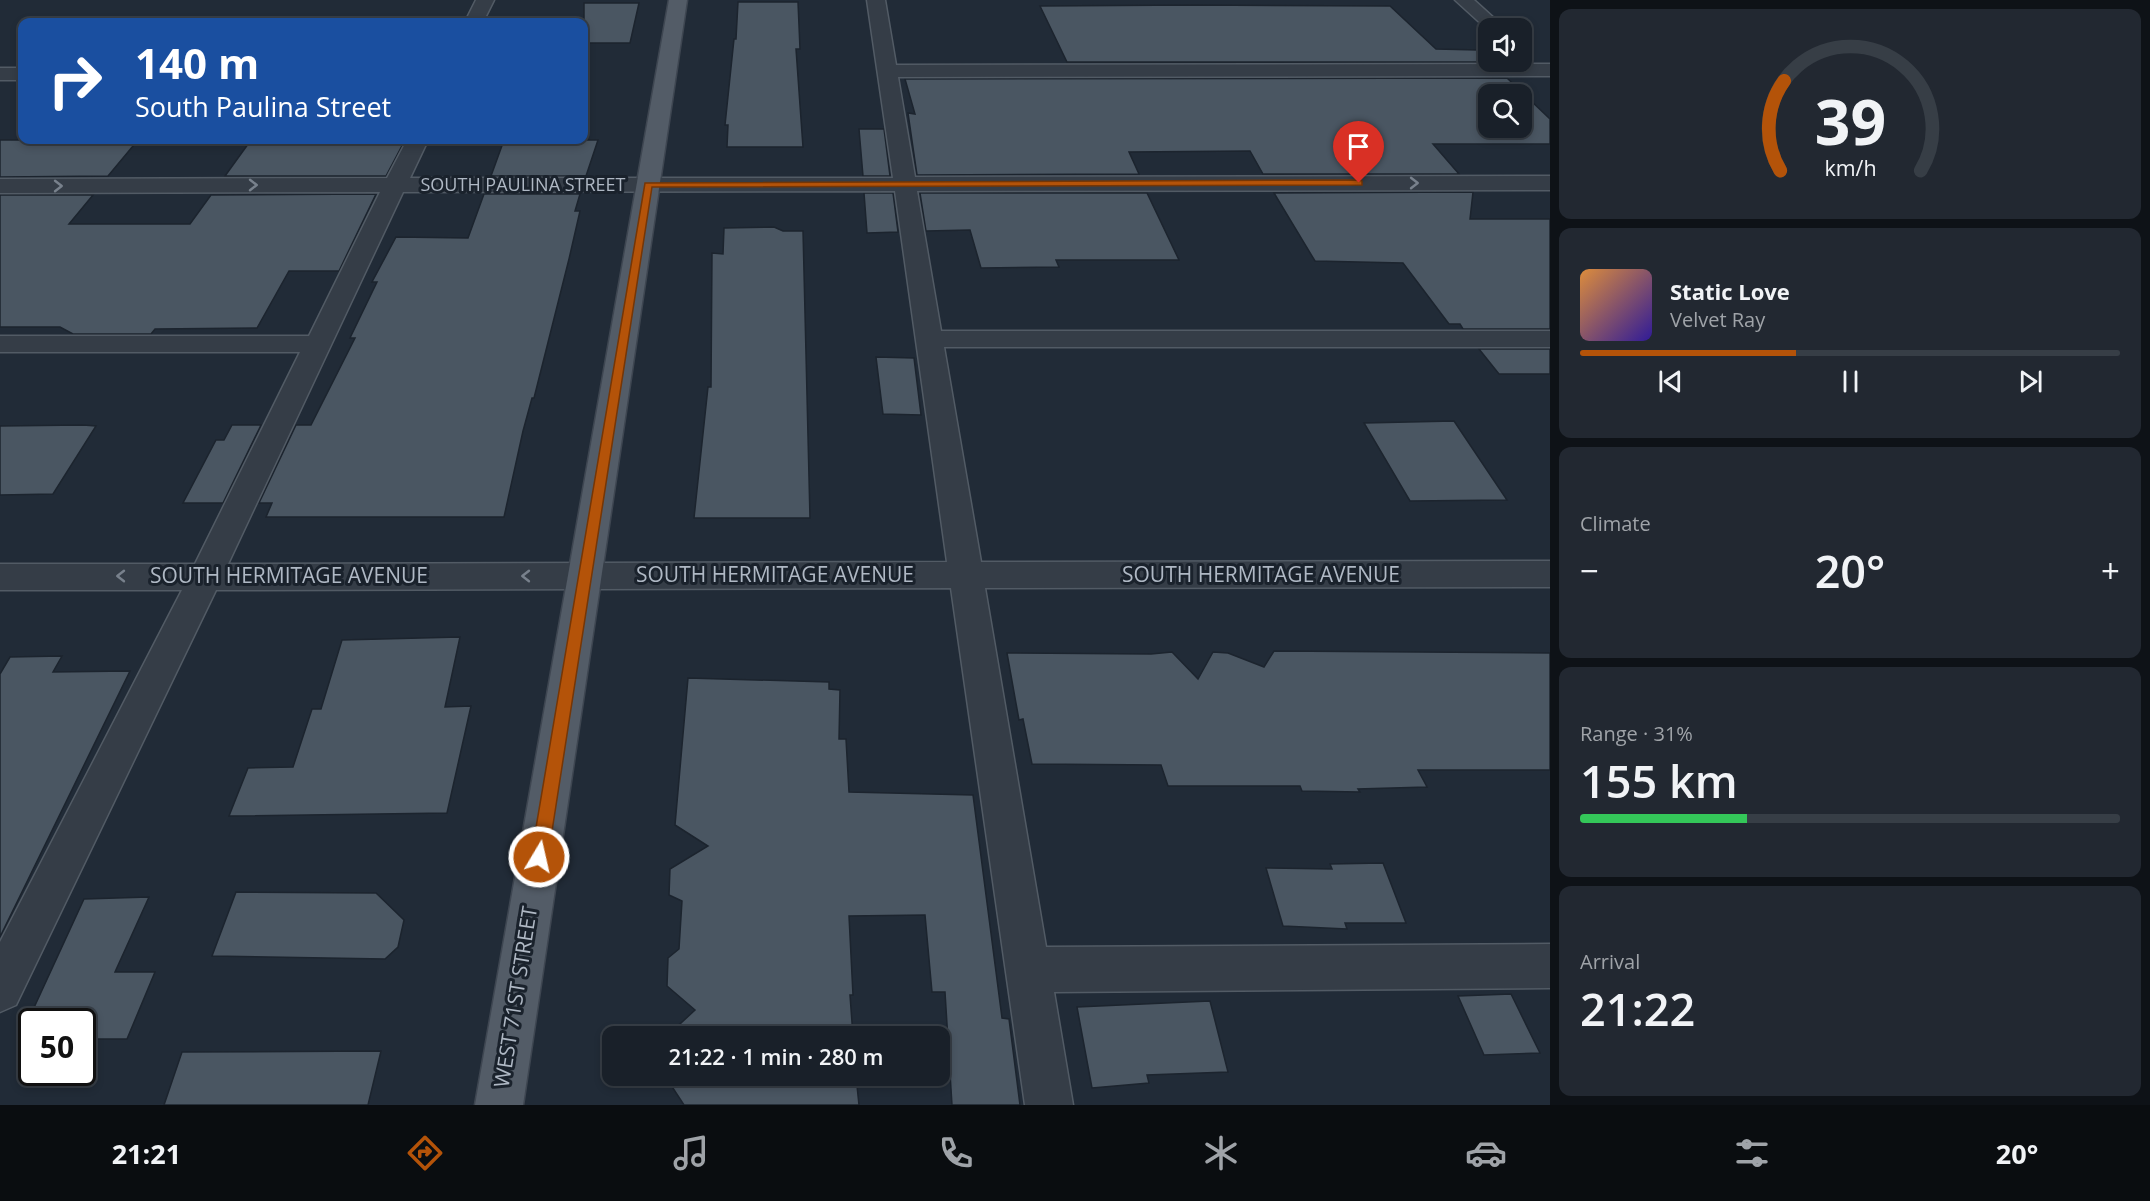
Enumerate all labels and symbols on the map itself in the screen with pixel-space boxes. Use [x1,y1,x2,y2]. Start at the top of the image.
pin [1333,121,1384,183]
street label: SOUTH PAULINA STREET [420,172,626,196]
one-way arrow [1410,177,1419,189]
one-way arrow [249,179,258,191]
one-way arrow [54,180,63,192]
street label: SOUTH HERMITAGE AVENUE [636,560,914,588]
street label: SOUTH HERMITAGE AVENUE [1122,560,1400,588]
street label: SOUTH HERMITAGE AVENUE [150,561,428,589]
one-way arrow [116,570,125,582]
one-way arrow [521,570,530,582]
position arrow [507,825,571,889]
street label: WEST 71ST STREET [487,904,543,1089]
speed limit sign: 50 [18,1008,96,1086]

